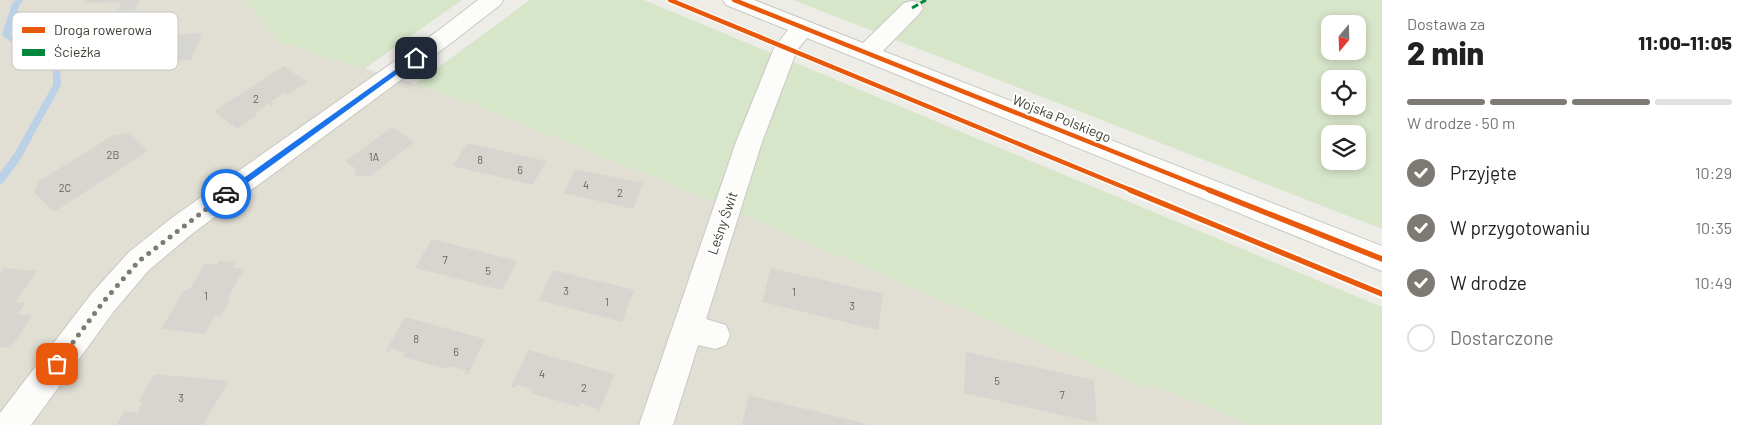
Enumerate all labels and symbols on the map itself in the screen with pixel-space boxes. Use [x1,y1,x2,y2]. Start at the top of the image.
legend [12,12,178,70]
north arrow [1321,15,1366,60]
text: Droga rowerowa [54,21,152,38]
pin [395,37,437,79]
text: Ścieżka [54,43,101,60]
street label: Wojska Polskiego [1010,90,1114,146]
house number: 2 [253,92,259,105]
house number: 2B [107,148,119,161]
house number: 1A [369,150,380,163]
house number: 8 [477,153,483,166]
house number: 6 [517,163,523,176]
courier [201,169,251,219]
house number: 4 [583,178,589,191]
house number: 2C [59,181,71,194]
house number: 2 [617,186,623,199]
street label: Leśny Świt [703,189,741,257]
house number: 7 [442,253,448,266]
house number: 5 [485,264,491,277]
house number: 3 [563,284,569,297]
house number: 1 [792,285,796,298]
house number: 1 [204,289,208,302]
house number: 1 [605,295,609,308]
house number: 3 [849,299,855,312]
house number: 8 [413,332,419,345]
pin [36,343,78,385]
house number: 6 [453,345,459,358]
house number: 4 [539,367,545,380]
house number: 5 [994,374,1000,387]
house number: 2 [581,381,587,394]
house number: 7 [1059,388,1065,401]
house number: 3 [178,391,184,404]

